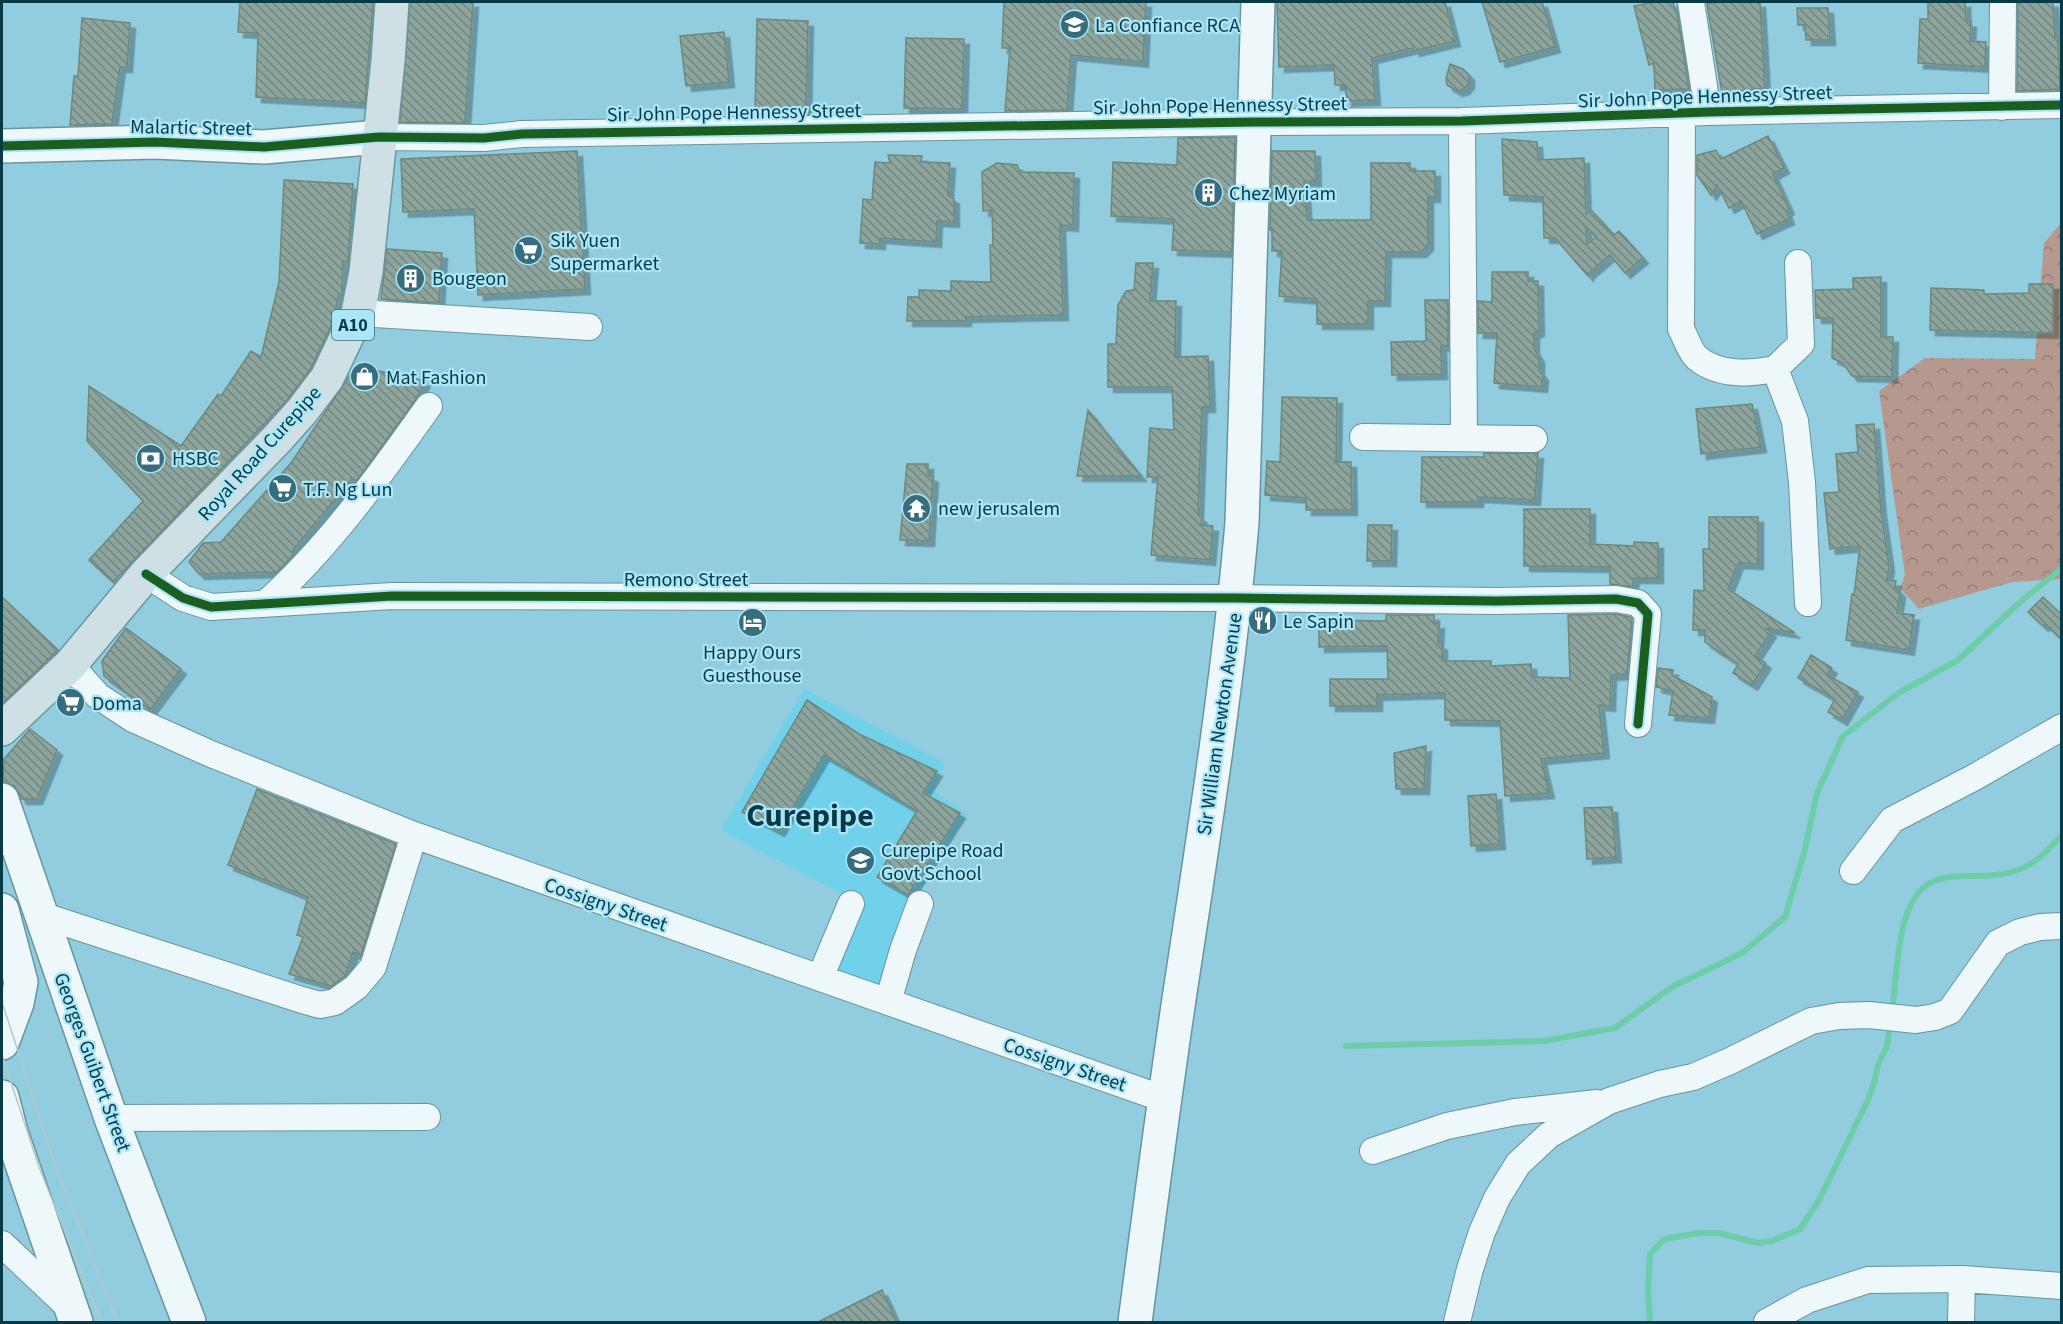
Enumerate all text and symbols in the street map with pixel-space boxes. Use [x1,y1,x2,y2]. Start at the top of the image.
school or university icon: La Confiance RCA [1058,9,1090,41]
place label: La Confiance RCA [1095,12,1240,40]
street label: Sir John Pope Hennessy Street [1577,79,1833,115]
street label: Sir John Pope Hennessy Street [1093,90,1348,122]
street label: Sir John Pope Hennessy Street [607,97,862,129]
street label: Malartic Street [130,113,252,143]
building icon: Chez Myriam [1192,177,1224,209]
place label: Chez Myriam [1229,180,1336,208]
place label: Sik Yuen Supermarket [550,227,659,278]
supermarket icon: Sik Yuen Supermarket [513,235,545,267]
building icon: Bougeon [395,262,427,294]
place label: Bougeon [432,265,507,293]
road number: A10 [332,310,374,340]
shop icon: Mat Fashion [349,361,381,393]
place label: Mat Fashion [386,364,486,392]
street label: Royal Road Curepipe [192,380,328,527]
bank icon: HSBC [135,442,167,474]
place label: HSBC [172,445,219,473]
supermarket icon: T.F. Ng Lun [266,473,298,505]
place label: T.F. Ng Lun [303,476,392,504]
temple icon: new jerusalem [901,492,933,524]
place label: new jerusalem [938,495,1060,523]
street label: Remono Street [624,566,748,594]
restaurant icon: Le Sapin [1246,605,1278,637]
hotel icon: Happy Ours Guesthouse [736,606,768,638]
place label: Le Sapin [1283,608,1354,636]
street label: Sir William Newton Avenue [1191,611,1249,837]
place label: Happy Ours Guesthouse [703,639,801,690]
supermarket icon: Doma [55,687,87,719]
place label: Doma [92,690,142,718]
district label: Curepipe [746,793,874,839]
place label: Curepipe Road Govt School [881,837,1004,888]
school or university icon: Curepipe Road Govt School [844,845,876,877]
street label: Cossigny Street [540,871,671,939]
street label: Georges Guibert Street [47,969,138,1156]
street label: Cossigny Street [999,1031,1130,1099]

